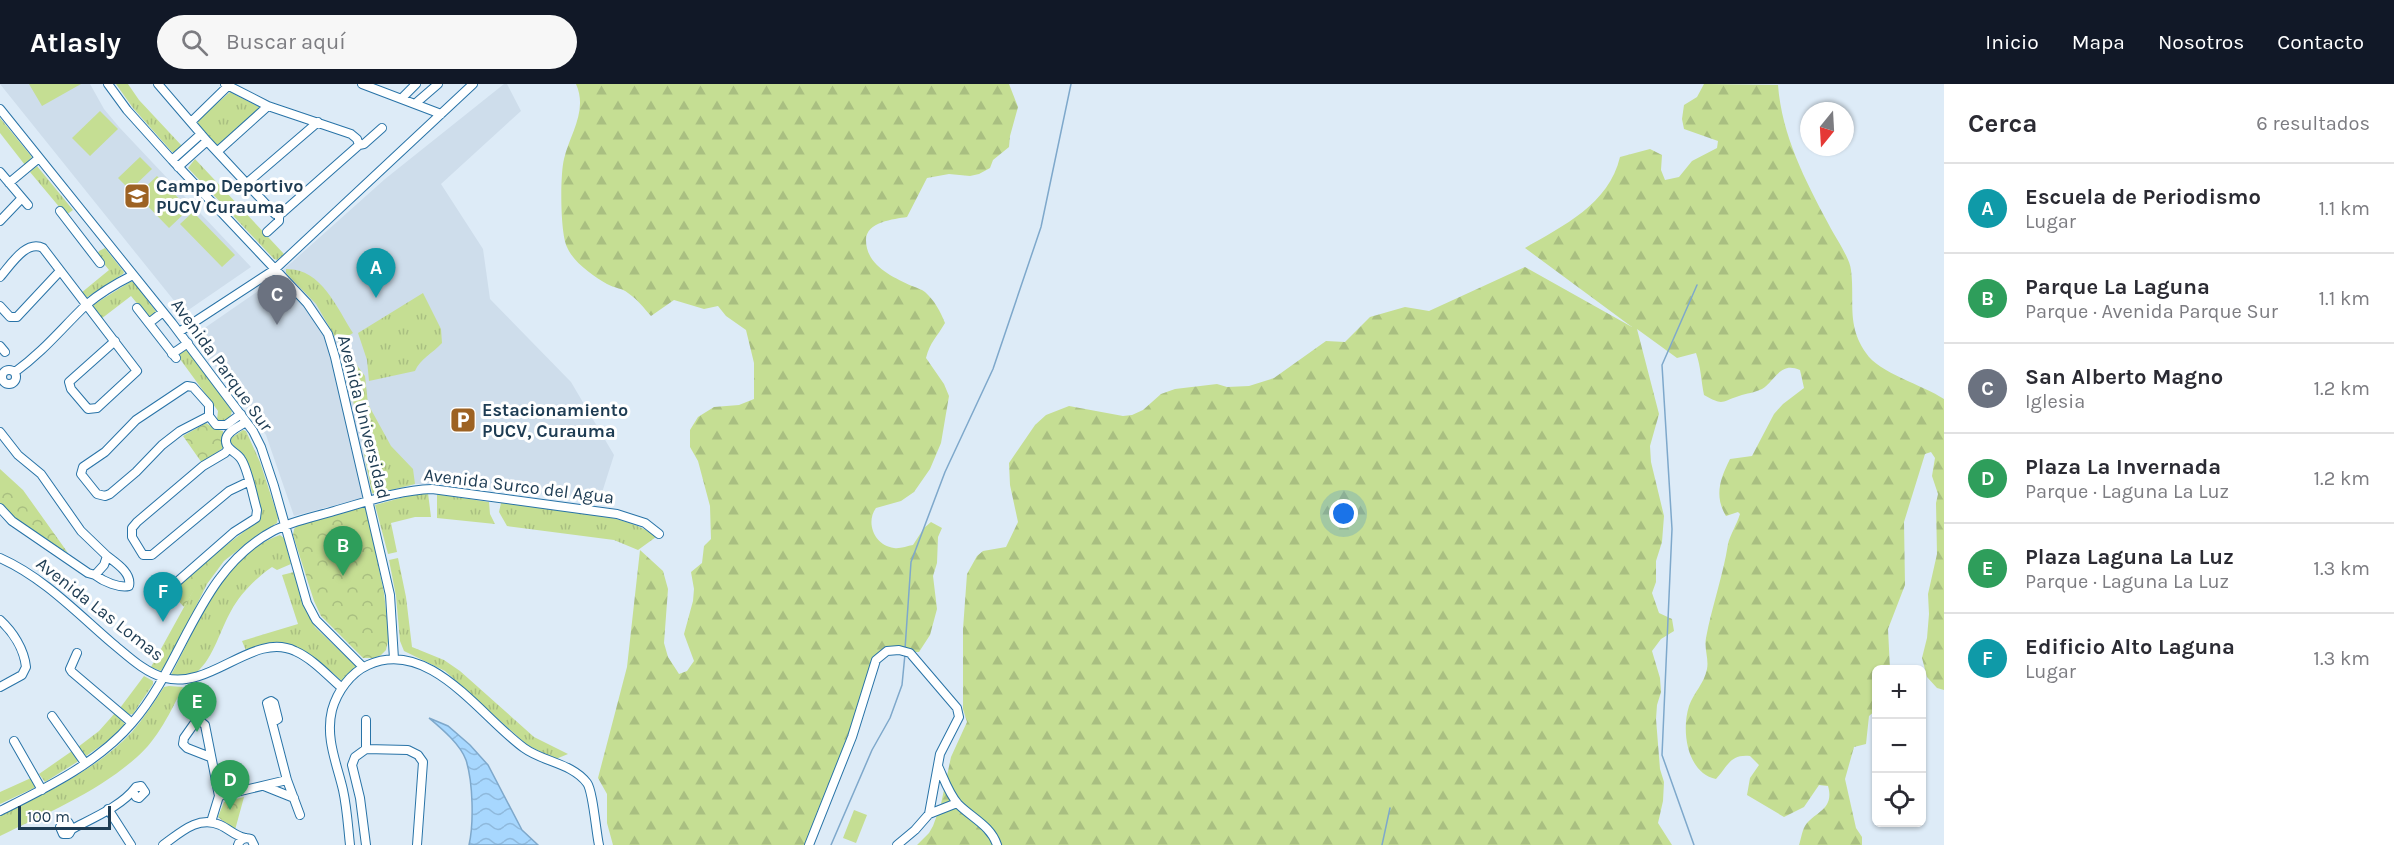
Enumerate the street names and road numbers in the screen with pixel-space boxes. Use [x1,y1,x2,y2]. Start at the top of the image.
street label: Avenida Parque Sur [166,294,278,436]
street label: Avenida Universidad [333,333,395,501]
street label: Avenida Surco del Agua [423,463,615,509]
street label: Avenida Las Lomas [32,552,168,666]

